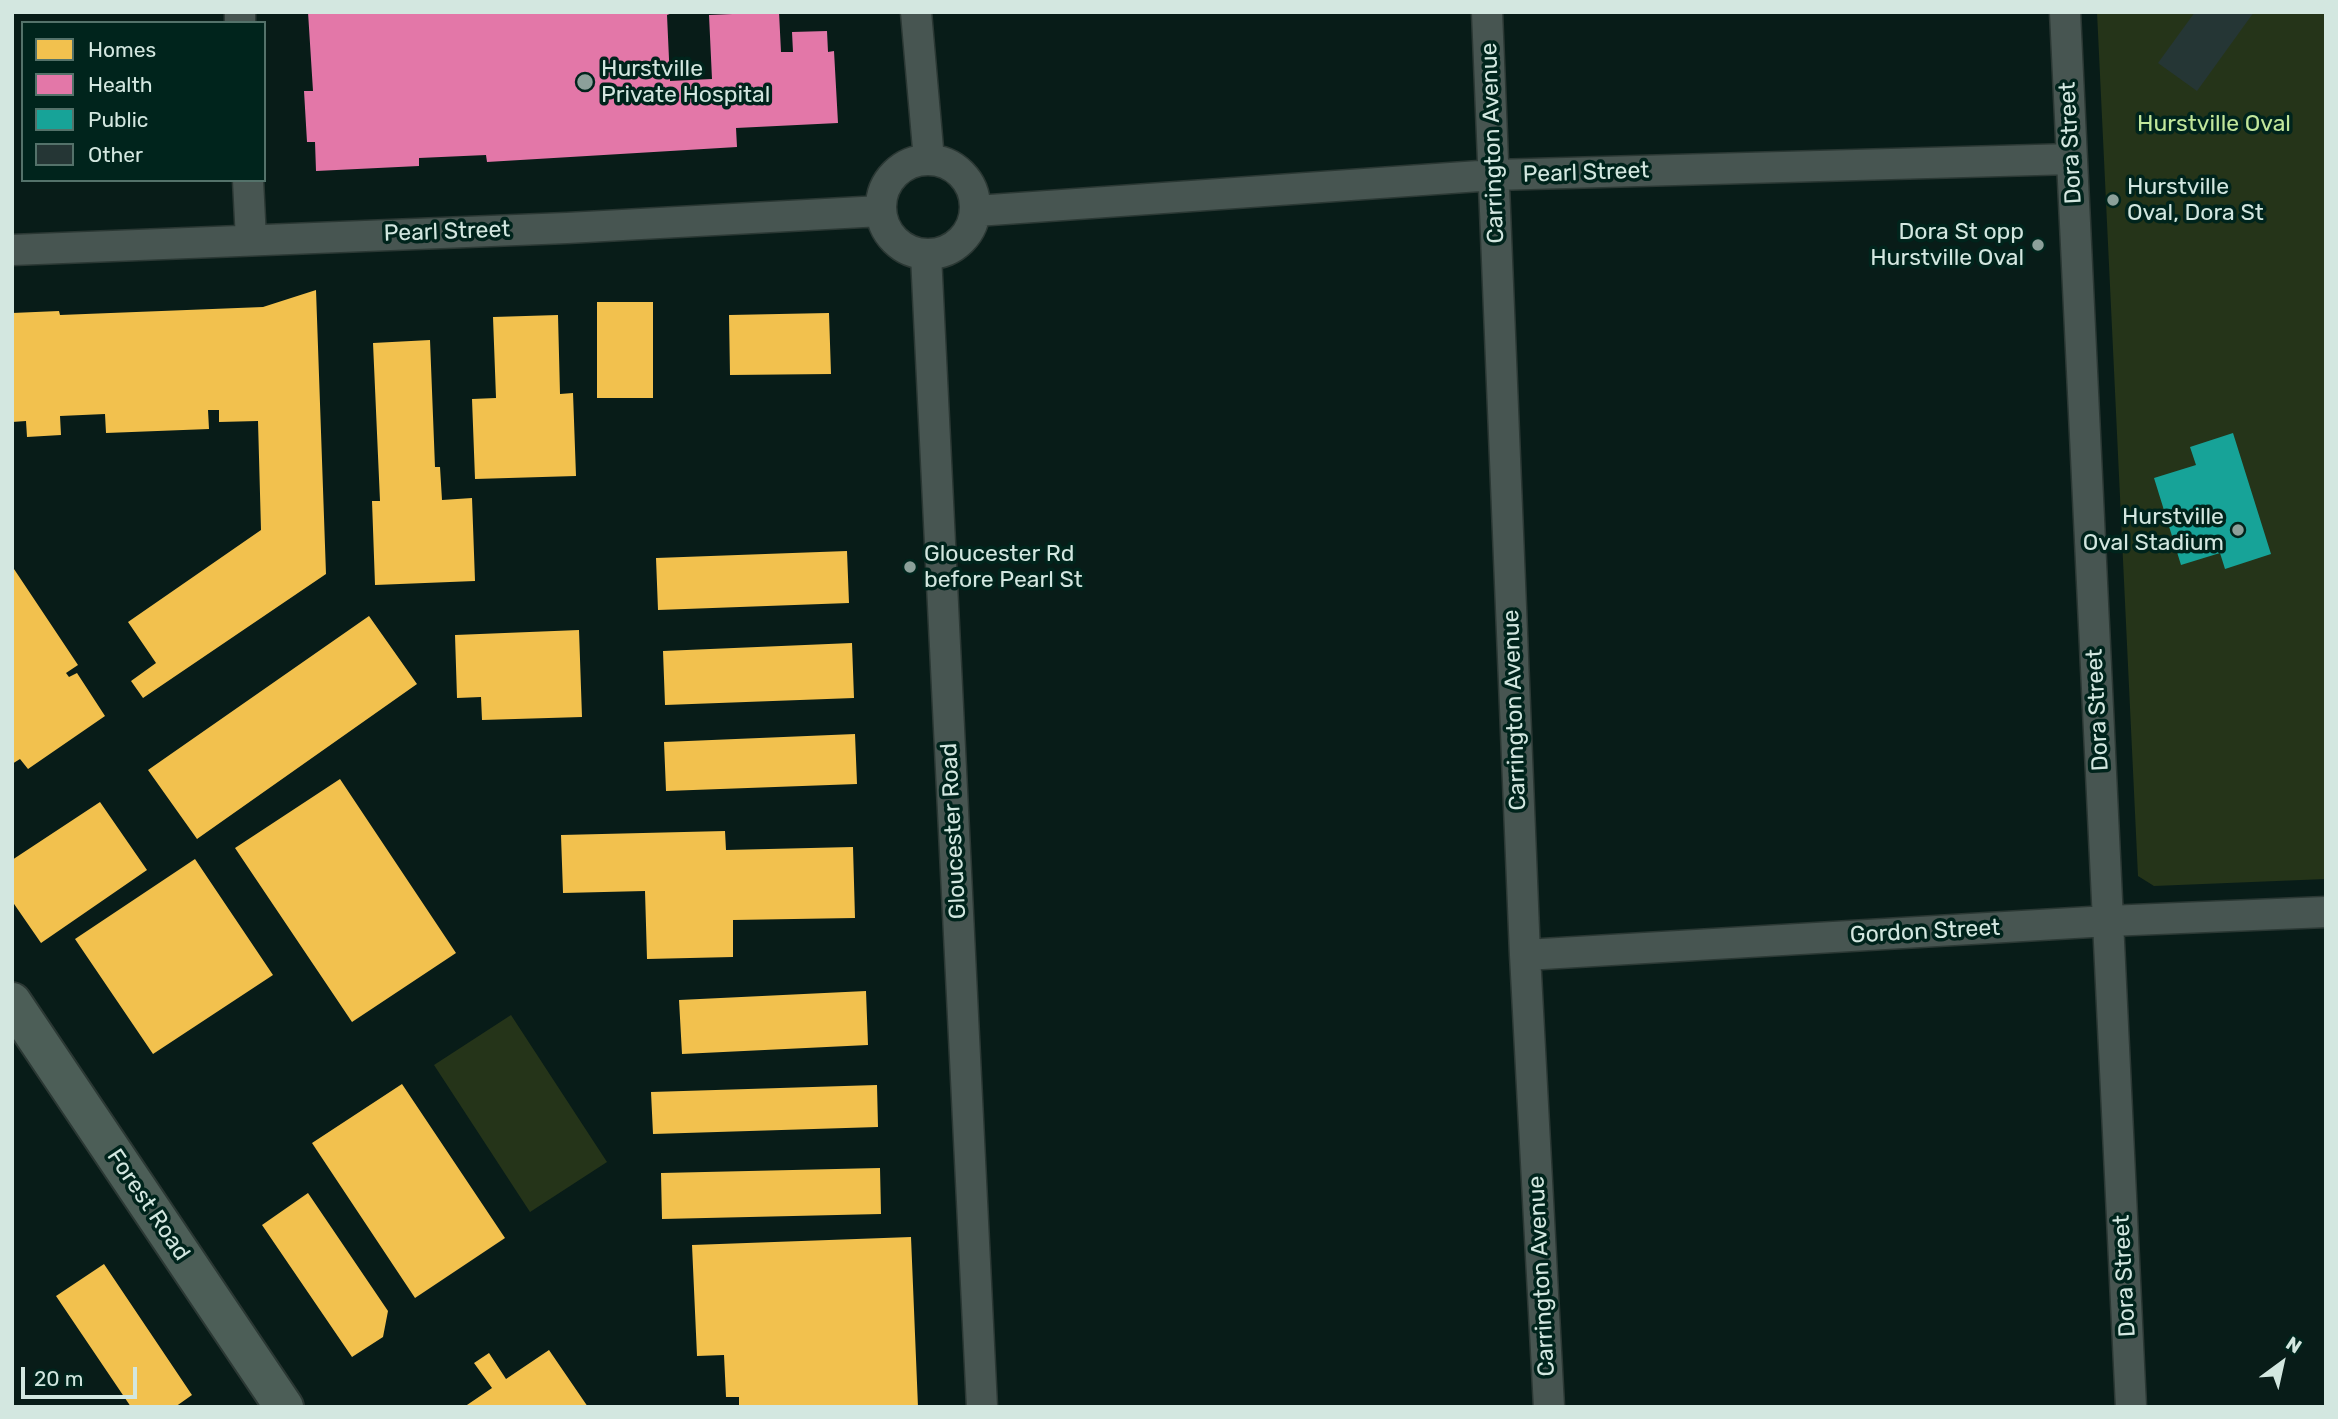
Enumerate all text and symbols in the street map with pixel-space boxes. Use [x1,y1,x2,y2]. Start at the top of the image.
legend [21,21,266,182]
text: Homes [88,37,156,62]
street label: Carrington Avenue [1476,42,1510,244]
place label: Hurstville Private Hospital [601,55,770,109]
text: Health [88,72,152,97]
marker: Hurstville Private Hospital [575,72,595,92]
street label: Dora Street [2054,81,2088,205]
text: Public [88,107,148,132]
park label: Hurstville Oval [2137,110,2291,138]
text: Other [88,142,143,167]
street label: Pearl Street [1522,157,1650,189]
place label: Hurstville Oval, Dora St [2127,173,2264,227]
marker: Hurstville Oval, Dora St [2105,192,2121,208]
street label: Pearl Street [383,216,511,248]
place label: Dora St opp Hurstville Oval [1870,218,2024,272]
marker: Dora St opp Hurstville Oval [2030,237,2046,253]
place label: Hurstville Oval Stadium [2083,503,2224,557]
marker: Hurstville Oval Stadium [2230,522,2246,538]
place label: Gloucester Rd before Pearl St [924,540,1083,594]
marker: Gloucester Rd before Pearl St [902,559,918,575]
street label: Carrington Avenue [1498,609,1532,811]
street label: Dora Street [2081,648,2115,772]
street label: Gloucester Road [936,742,972,920]
street label: Gordon Street [1849,914,2001,950]
street label: Forest Road [101,1144,195,1266]
street label: Carrington Avenue [1523,1175,1561,1377]
street label: Dora Street [2108,1214,2142,1338]
north arrow [2247,1328,2317,1398]
text: N [2282,1332,2306,1358]
scale bar [24,1352,140,1396]
text: 20 m [34,1366,83,1391]

